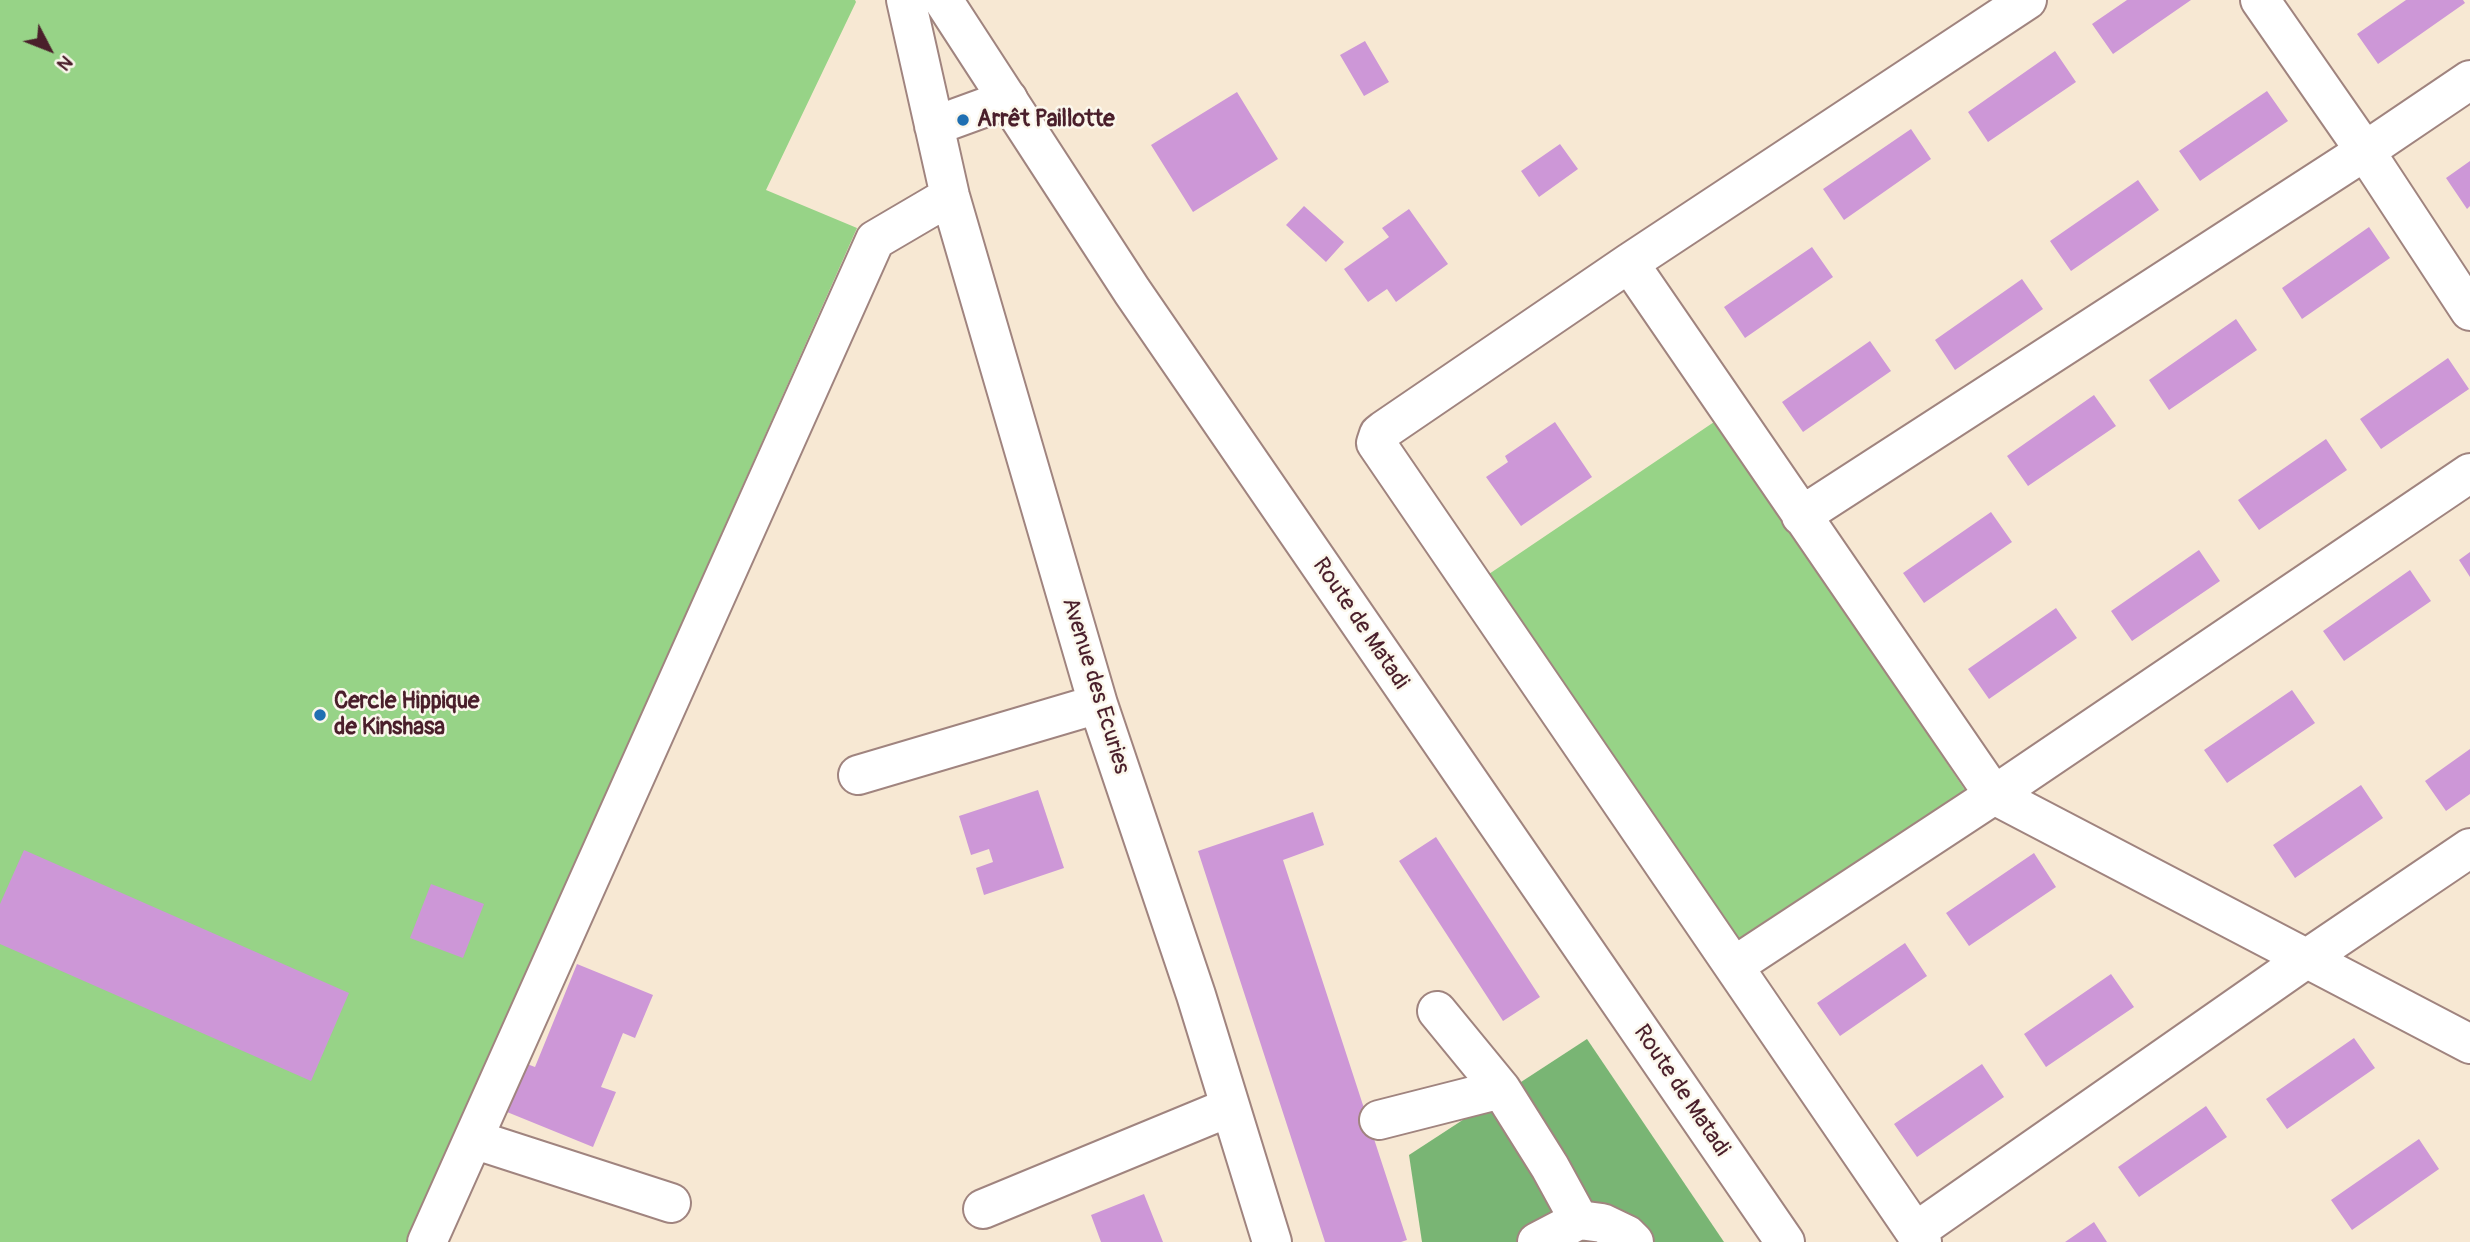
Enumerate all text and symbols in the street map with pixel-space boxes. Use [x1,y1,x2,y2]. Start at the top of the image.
north arrow [14,14,84,84]
text: N [51,50,78,76]
place label: Arrêt Paillotte [977,106,1115,134]
marker: Arrêt Paillotte [955,112,971,128]
street label: Route de Matadi [1306,553,1414,695]
street label: Avenue des Ecuries [1055,594,1135,778]
place label: Cercle Hippique de Kinshasa [334,688,479,742]
marker: Cercle Hippique de Kinshasa [312,707,328,723]
street label: Route de Matadi [1627,1020,1735,1162]

